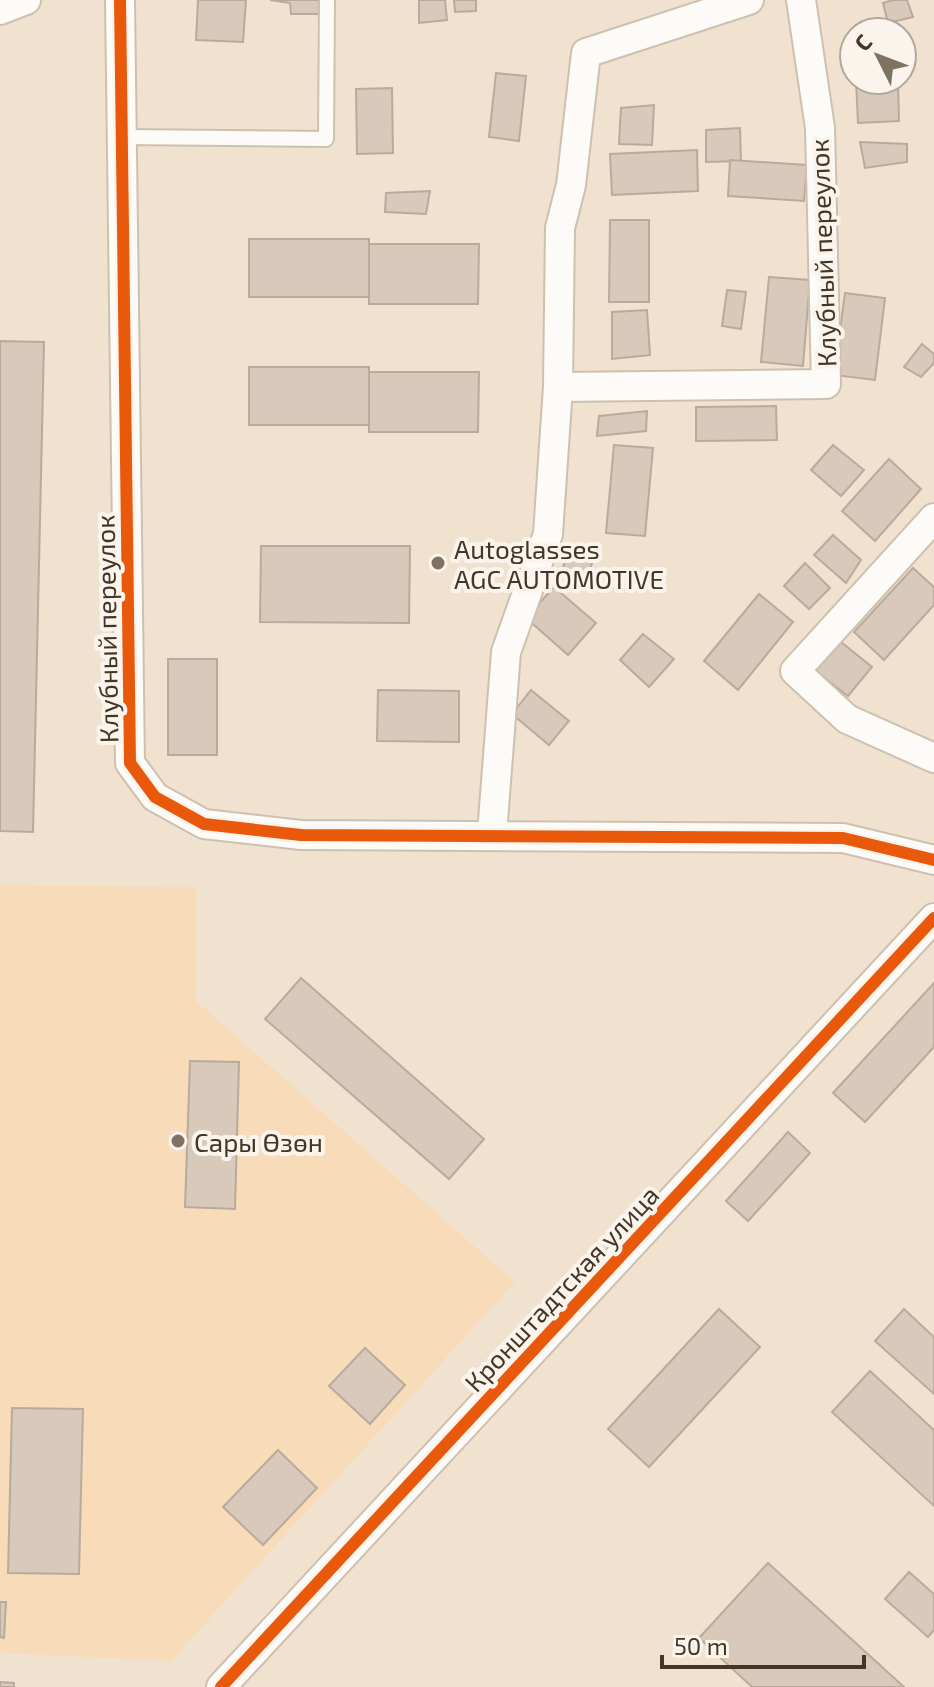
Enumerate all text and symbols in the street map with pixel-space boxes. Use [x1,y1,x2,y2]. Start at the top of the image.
north arrow [838,16,918,96]
text: С [848,28,876,55]
street label: Клубный переулок [803,138,842,368]
street label: Клубный переулок [89,514,124,743]
place label: Autoglasses AGC AUTOMOTIVE [454,533,664,594]
marker: Autoglasses AGC AUTOMOTIVE [429,554,447,572]
place label: Сары Өзөн [194,1126,323,1157]
marker: Сары Өзөн [169,1132,187,1150]
street label: Кронштадтская улица [458,1179,665,1398]
scale bar [662,1619,864,1669]
text: 50 m [674,1631,728,1660]

